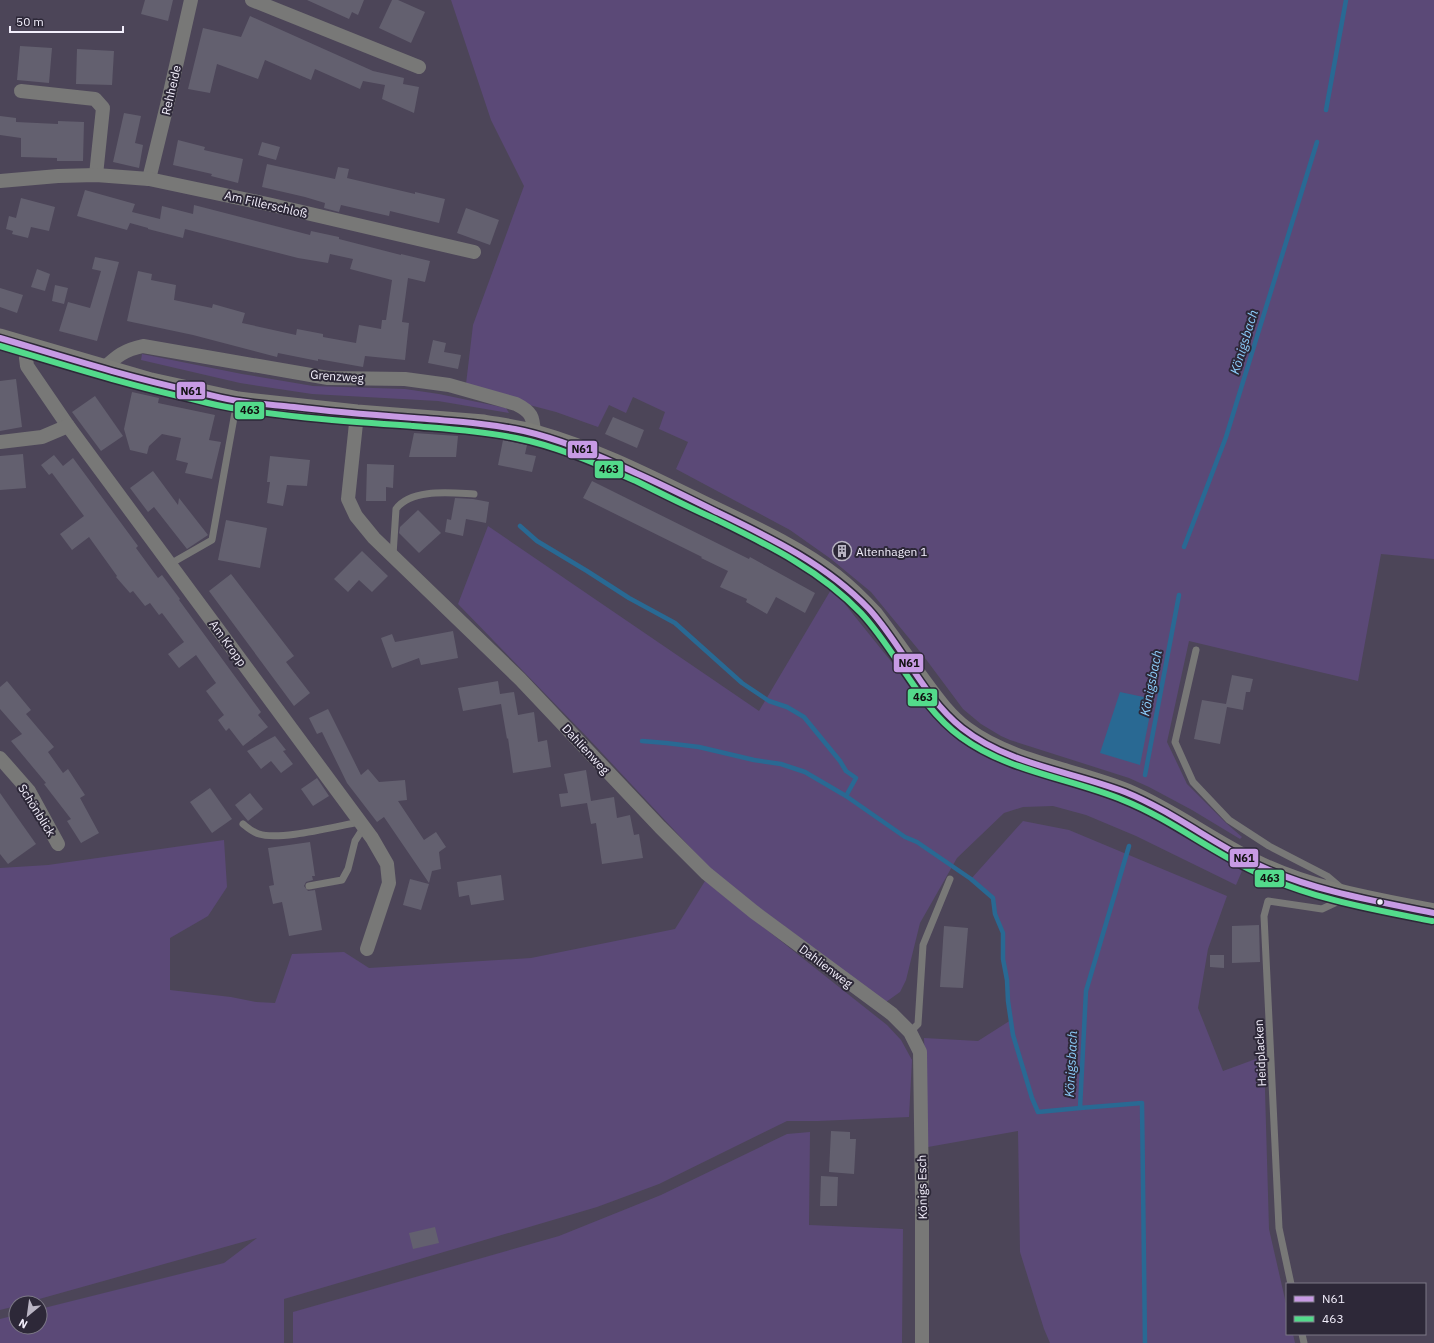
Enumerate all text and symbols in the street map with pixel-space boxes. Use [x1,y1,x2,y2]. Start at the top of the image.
scale bar [10,8,123,34]
text: 50 m [16,14,44,29]
street label: Rehheide [158,63,184,116]
street label: Am Fillerschloß [223,187,309,221]
water label: Königsbach [1226,308,1262,376]
street label: Grenzweg [310,367,365,385]
line badge: N61 [176,381,206,400]
text: N61 [180,384,202,398]
line badge: 463 [234,401,265,420]
text: 463 [240,403,260,417]
line badge: N61 [567,440,598,459]
text: N61 [571,442,593,456]
line badge: 463 [594,460,624,479]
text: 463 [599,462,619,476]
building icon: Altenhagen 1 [831,540,853,562]
place label: Altenhagen 1 [856,544,927,559]
street label: Am Kropp [206,617,250,669]
water label: Königsbach [1136,649,1166,717]
line badge: N61 [893,653,924,673]
text: N61 [898,656,920,670]
line badge: 463 [907,688,938,707]
text: 463 [913,690,933,704]
street label: Dahlienweg [559,721,613,778]
street label: Schönblick [15,781,59,840]
line badge: N61 [1229,848,1259,868]
text: N61 [1233,851,1255,865]
line badge: 463 [1254,869,1285,888]
text: 463 [1260,871,1280,885]
unlabelled marker [1375,897,1385,907]
street label: Dahlienweg [796,941,856,991]
street label: Heidplacken [1251,1019,1269,1087]
water label: Königsbach [1061,1030,1081,1098]
street label: Königs Esch [914,1155,930,1219]
legend [1286,1283,1426,1335]
text: N61 [1322,1291,1345,1306]
north arrow [8,1295,48,1335]
text: 463 [1322,1311,1344,1326]
text: N [16,1316,30,1332]

